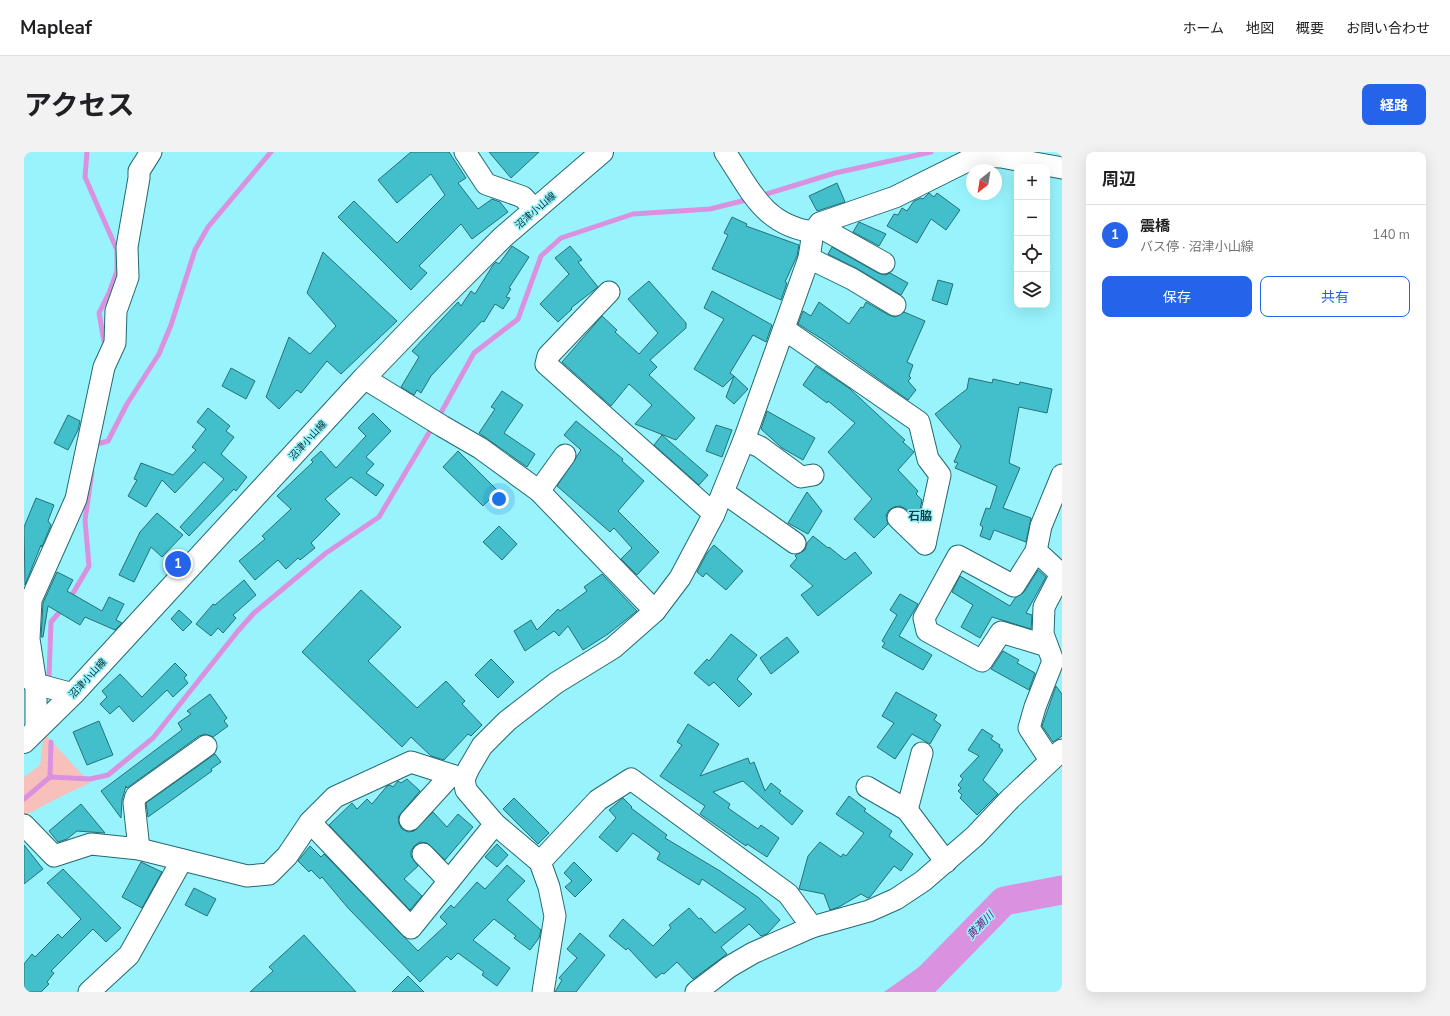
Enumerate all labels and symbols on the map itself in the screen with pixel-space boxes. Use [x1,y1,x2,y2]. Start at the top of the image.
north arrow [966,164,1002,200]
street label: 沼津小山線 [512,189,559,232]
street label: 沼津小山線 [286,418,330,464]
your location [489,489,509,509]
district label: 石脇 [908,508,932,524]
pin: 1 [165,549,191,579]
street label: 沼津小山線 [66,656,110,702]
water label: 黄瀬川 [964,908,998,942]

